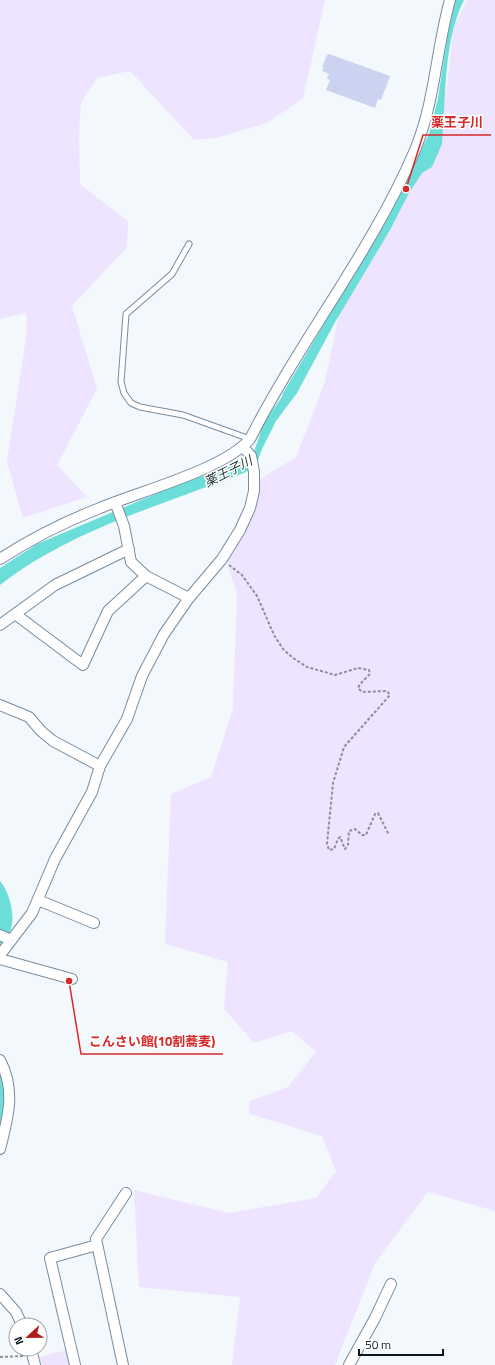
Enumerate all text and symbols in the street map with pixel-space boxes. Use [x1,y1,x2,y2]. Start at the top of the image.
callout: 薬王子川 [423,110,491,135]
text: 薬王子川 [431,112,483,132]
water label: 薬王子川 [200,449,257,492]
callout: こんさい館(10割蕎麦) [81,1029,223,1054]
text: こんさい館(10割蕎麦) [89,1031,215,1051]
north arrow [8,1317,48,1357]
scale bar [359,1331,443,1357]
text: N [10,1334,28,1347]
text: 50 m [365,1335,391,1354]

